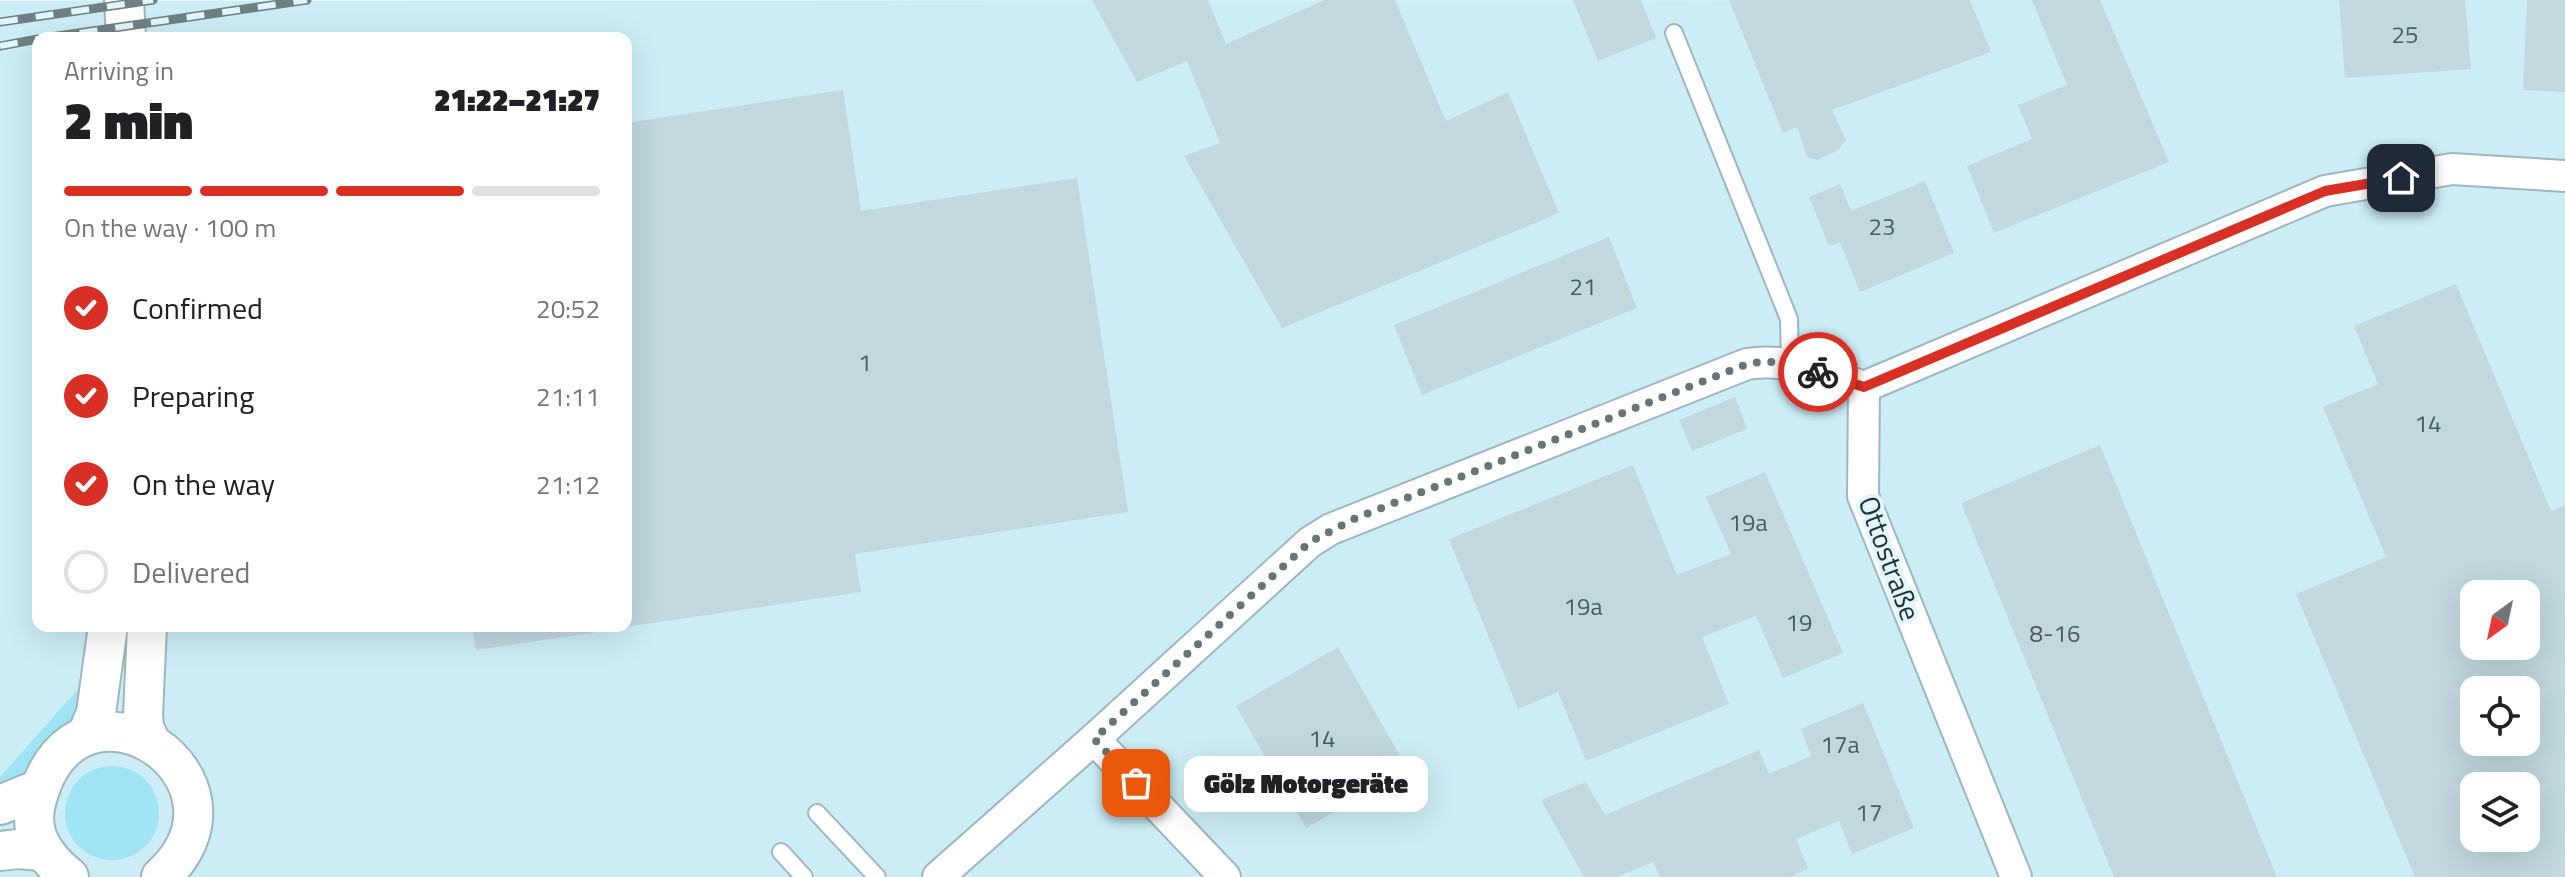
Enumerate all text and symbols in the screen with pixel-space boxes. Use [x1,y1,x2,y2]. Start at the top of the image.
house number: 25 [2392,16,2418,52]
text: Arriving in [64,51,174,90]
text: 21:22–21:27 [434,77,600,123]
text: 2 min [64,80,193,159]
pin [2367,144,2435,212]
icon: home [2379,156,2423,200]
text: On the way · 100 m [64,208,276,247]
house number: 23 [1869,208,1895,244]
house number: 21 [1570,268,1596,304]
text: Confirmed [132,285,263,331]
icon: check [64,286,108,330]
text: 20:52 [536,289,600,328]
courier [1778,332,1858,412]
house number: 1 [858,344,872,380]
icon: bike [1796,350,1840,394]
text: Preparing [132,373,254,419]
icon: check [64,374,108,418]
text: 21:11 [536,377,600,416]
house number: 14 [2415,405,2441,441]
text: On the way [132,461,275,507]
icon: check [64,462,108,506]
text: 21:12 [536,465,600,504]
street label: Ottostraße [1848,490,1932,626]
house number: 19a [1729,504,1767,540]
text: Delivered [132,549,250,595]
north arrow [2460,580,2540,660]
map controls [2460,580,2540,852]
house number: 19a [1564,588,1602,624]
house number: 19 [1786,604,1812,640]
house number: 8-16 [2030,615,2080,651]
button: locate [2460,676,2540,756]
house number: 14 [1309,720,1335,756]
house number: 17a [1821,726,1859,762]
pin [1102,749,1170,817]
callout: Gölz Motorgeräte [1184,755,1428,811]
icon: bag [1114,761,1158,805]
text: Gölz Motorgeräte [1204,764,1408,803]
button: layers [2460,772,2540,852]
house number: 17 [1856,794,1882,830]

